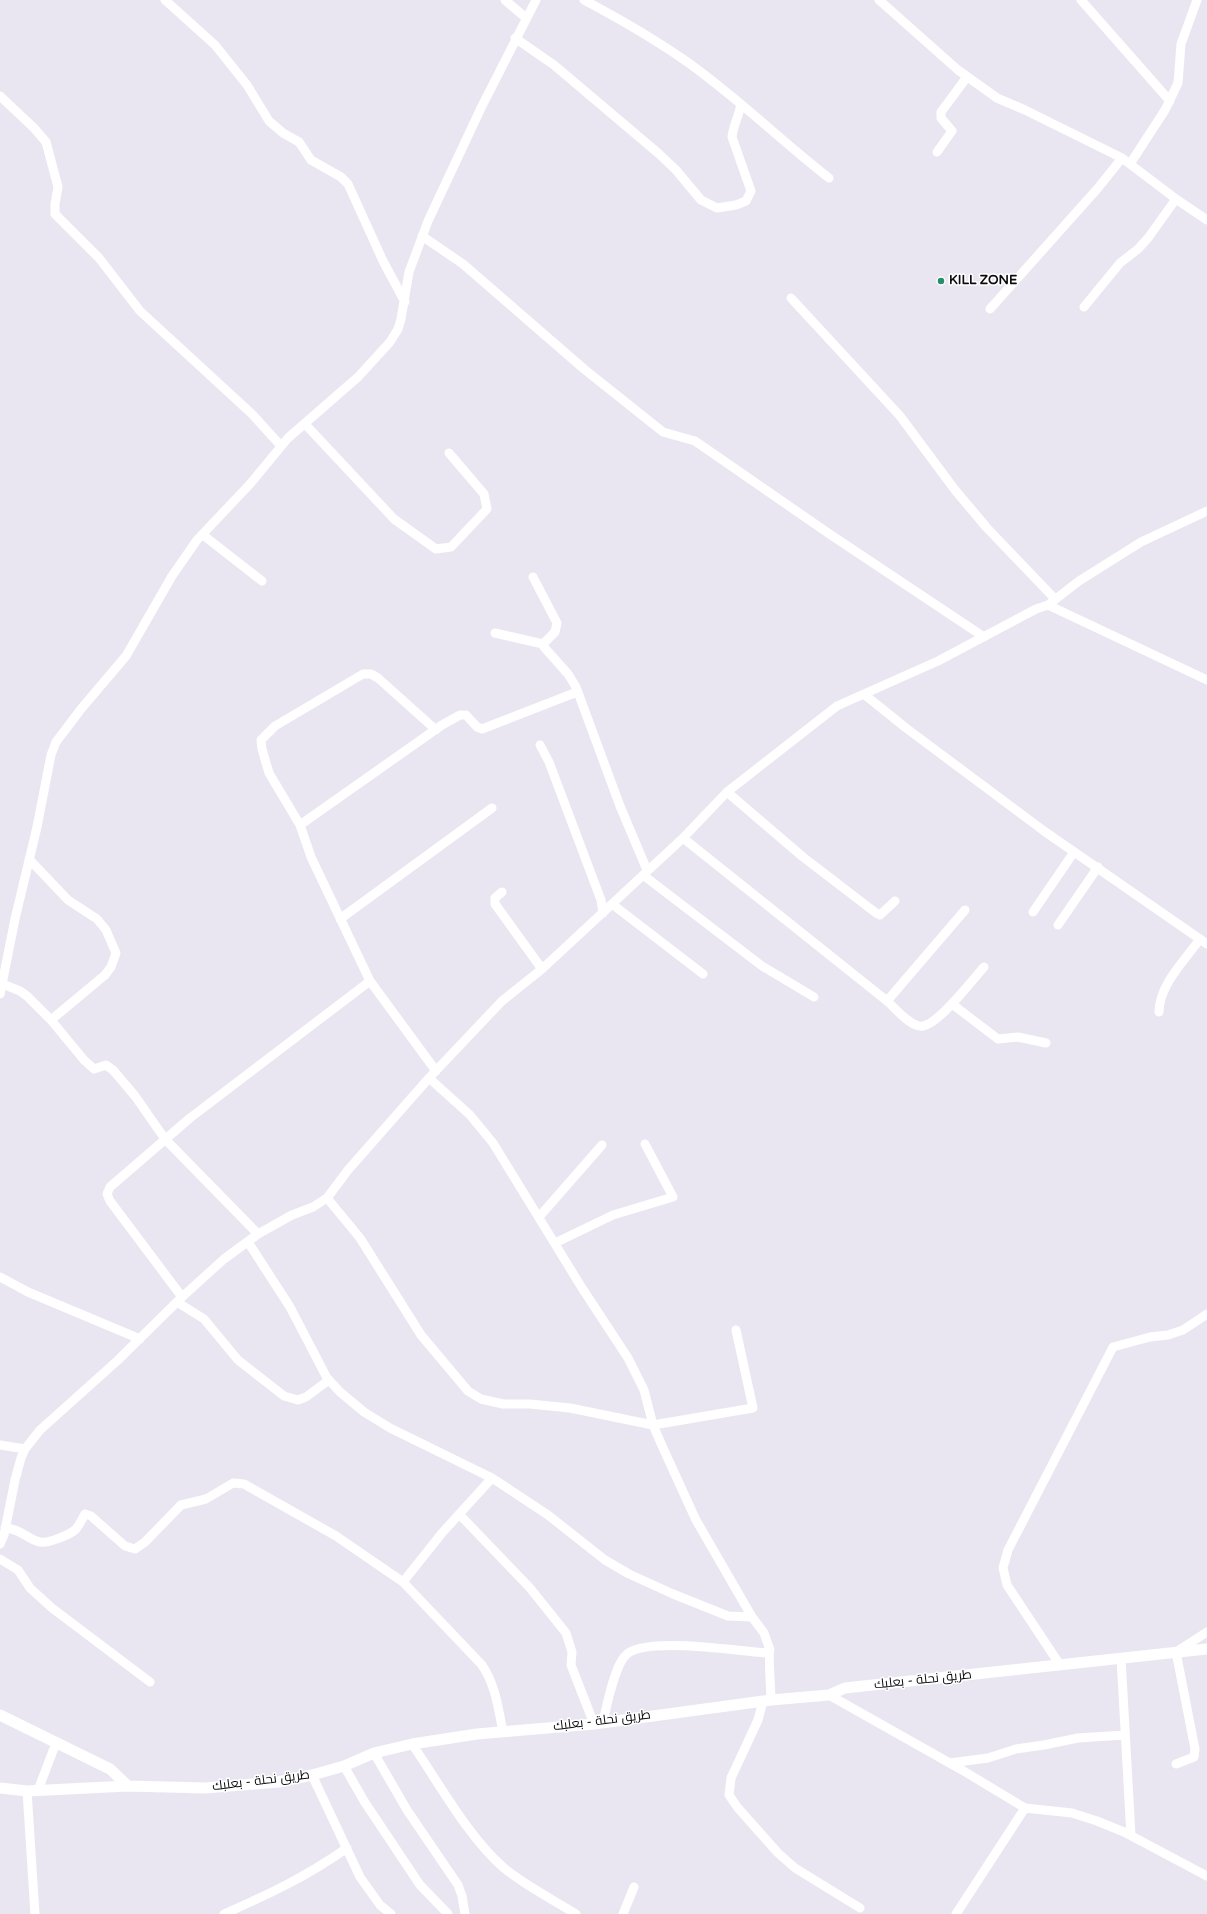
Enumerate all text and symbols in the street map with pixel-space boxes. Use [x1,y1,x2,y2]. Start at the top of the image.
place label: KILL ZONE [949,273,1017,289]
marker: KILL ZONE [936,276,946,286]
street label: طريق نحلة - بعلبك [873,1667,973,1693]
street label: طريق نحلة - بعلبك [552,1707,652,1735]
street label: طريق نحلة - بعلبك [211,1767,311,1795]

